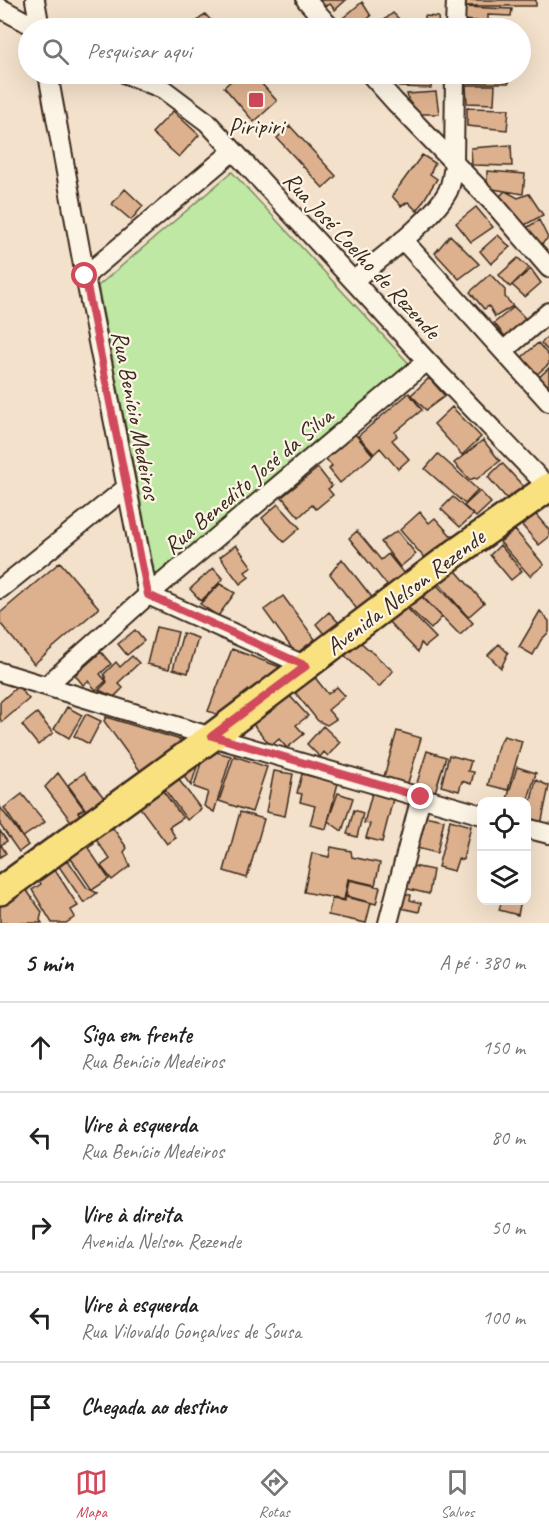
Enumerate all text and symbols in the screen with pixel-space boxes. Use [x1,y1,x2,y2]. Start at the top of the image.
search box [18,18,531,84]
icon: search [39,35,72,68]
text: Pesquisar aqui [87,37,192,65]
marker: Piripiri [247,91,265,109]
place label: Piripiri [228,111,286,141]
street label: Rua José Coelho de Rezende [277,165,449,346]
route start [71,262,97,288]
street label: Rua Benício Medeiros [105,328,168,505]
street label: Rua Benedito José da Silva [157,400,341,561]
street label: Avenida Nelson Rezende [319,521,492,662]
route end [407,783,433,809]
map controls [477,797,531,905]
button: locate [477,797,531,851]
button: layers [477,851,531,905]
text: 5 min [24,946,73,979]
text: A pé · 380 m [440,950,525,975]
text: Siga em frente [81,1021,192,1049]
icon: ahead [24,1031,57,1064]
text: 150 m [482,1035,525,1060]
text: Rua Benício Medeiros [81,1049,224,1074]
text: Vire à esquerda [81,1111,197,1139]
icon: left [24,1121,57,1154]
text: 80 m [491,1125,525,1150]
text: Rua Benício Medeiros [81,1139,224,1164]
text: Vire à direita [81,1201,181,1229]
icon: right [24,1211,57,1244]
text: 50 m [491,1215,525,1240]
text: Avenida Nelson Rezende [81,1229,241,1254]
text: Vire à esquerda [81,1291,197,1319]
icon: left [24,1301,57,1334]
text: 100 m [482,1305,525,1330]
text: Rua Vilovaldo Gonçalves de Sousa [81,1319,301,1344]
icon: arrive [24,1391,57,1424]
text: Chegada ao destino [81,1393,226,1421]
tab: Mapa [75,1466,108,1522]
tab: Rotas [258,1466,291,1522]
tab: Salvos [440,1466,474,1522]

